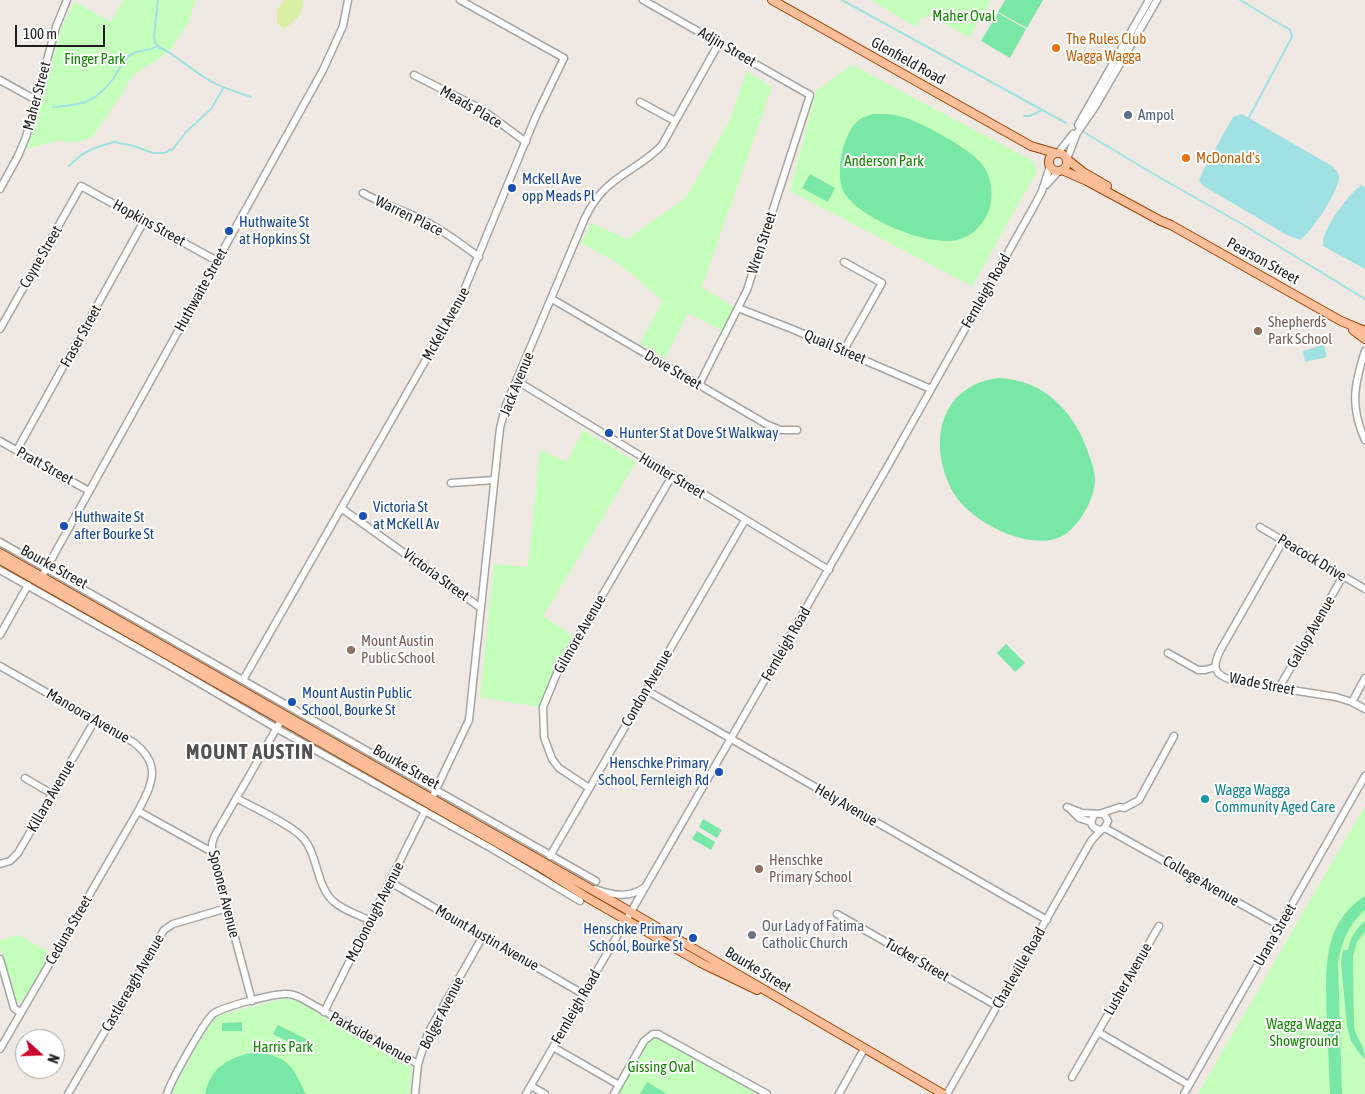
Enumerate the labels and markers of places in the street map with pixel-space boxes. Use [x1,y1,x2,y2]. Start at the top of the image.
place label: The Rules Club Wagga Wagga [1066,30,1146,65]
marker: The Rules Club Wagga Wagga [1050,42,1062,54]
place label: Ampol [1138,106,1174,124]
marker: Ampol [1122,109,1134,121]
place label: McDonald's [1196,149,1260,167]
marker: McDonald's [1180,152,1192,164]
place label: McKell Ave opp Meads Pl [522,170,595,205]
marker: McKell Ave opp Meads Pl [506,182,518,194]
place label: Huthwaite St at Hopkins St [239,213,310,248]
marker: Huthwaite St at Hopkins St [223,225,235,237]
place label: Shepherds Park School [1268,313,1332,348]
marker: Shepherds Park School [1252,325,1264,337]
place label: Hunter St at Dove St Walkway [619,424,779,442]
marker: Hunter St at Dove St Walkway [603,427,615,439]
place label: Victoria St at McKell Av [373,498,439,533]
place label: Huthwaite St after Bourke St [74,508,154,543]
marker: Victoria St at McKell Av [357,510,369,522]
marker: Huthwaite St after Bourke St [58,520,70,532]
place label: Mount Austin Public School [361,632,435,667]
marker: Mount Austin Public School [345,644,357,656]
place label: Mount Austin Public School, Bourke St [302,684,412,719]
marker: Mount Austin Public School, Bourke St [286,696,298,708]
place label: Henschke Primary School, Fernleigh Rd [598,754,709,789]
marker: Henschke Primary School, Fernleigh Rd [713,766,725,778]
place label: Wagga Wagga Community Aged Care [1215,781,1335,816]
marker: Wagga Wagga Community Aged Care [1199,793,1211,805]
place label: Henschke Primary School [769,851,852,886]
marker: Henschke Primary School [753,863,765,875]
place label: Our Lady of Fatima Catholic Church [762,917,864,952]
place label: Henschke Primary School, Bourke St [583,920,683,955]
marker: Our Lady of Fatima Catholic Church [746,929,758,941]
marker: Henschke Primary School, Bourke St [687,932,699,944]

